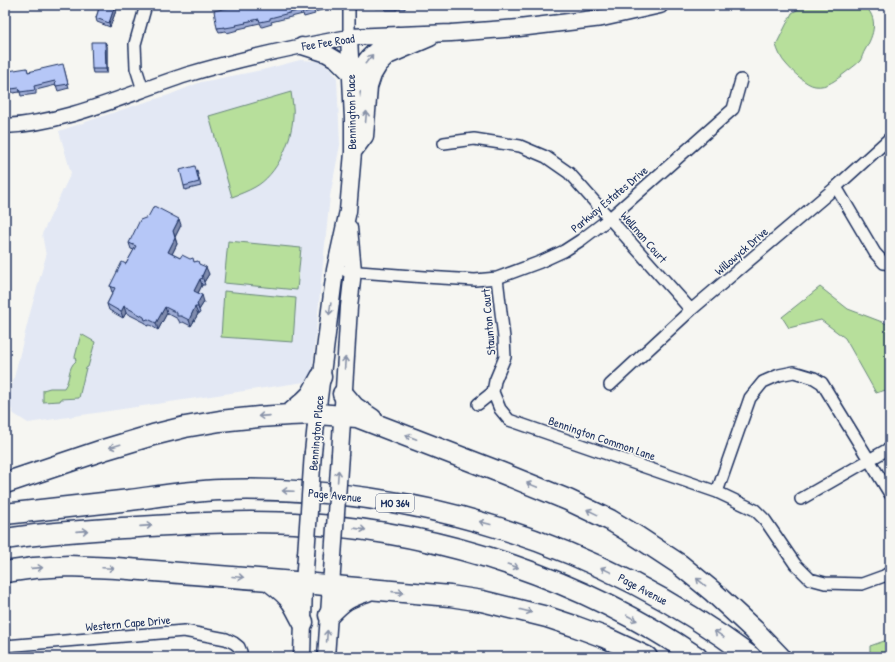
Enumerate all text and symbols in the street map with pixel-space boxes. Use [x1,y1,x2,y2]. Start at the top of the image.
street label: Fee Fee Road [299,29,356,55]
one-way arrow [364,53,373,64]
street label: Bennington Place [342,74,360,150]
one-way arrow [363,111,370,124]
street label: Parkway Estates Drive [567,162,651,236]
street label: Wellman Court [617,208,672,267]
street label: Willowyck Drive [711,223,772,279]
street label: Staunton Court [477,287,499,356]
one-way arrow [326,302,334,315]
one-way arrow [342,357,349,370]
street label: Bennington Place [304,394,328,471]
street label: Bennington Common Lane [546,412,658,464]
one-way arrow [258,413,271,420]
one-way arrow [405,433,417,441]
one-way arrow [109,443,122,450]
one-way arrow [335,470,342,483]
one-way arrow [526,481,538,488]
street label: Page Avenue [307,484,363,506]
one-way arrow [282,487,295,494]
road number: MO 364 [376,494,414,512]
one-way arrow [587,508,599,515]
one-way arrow [479,519,492,527]
one-way arrow [139,523,152,530]
one-way arrow [353,525,366,533]
one-way arrow [75,527,88,534]
one-way arrow [507,562,519,570]
one-way arrow [30,564,43,572]
one-way arrow [101,564,114,572]
one-way arrow [601,566,613,573]
street label: Page Avenue [615,569,671,609]
one-way arrow [231,574,244,581]
one-way arrow [696,578,707,587]
one-way arrow [391,588,404,595]
one-way arrow [519,608,532,616]
street label: Western Cape Drive [85,611,171,635]
one-way arrow [626,615,638,622]
one-way arrow [324,630,331,643]
one-way arrow [714,630,725,638]

